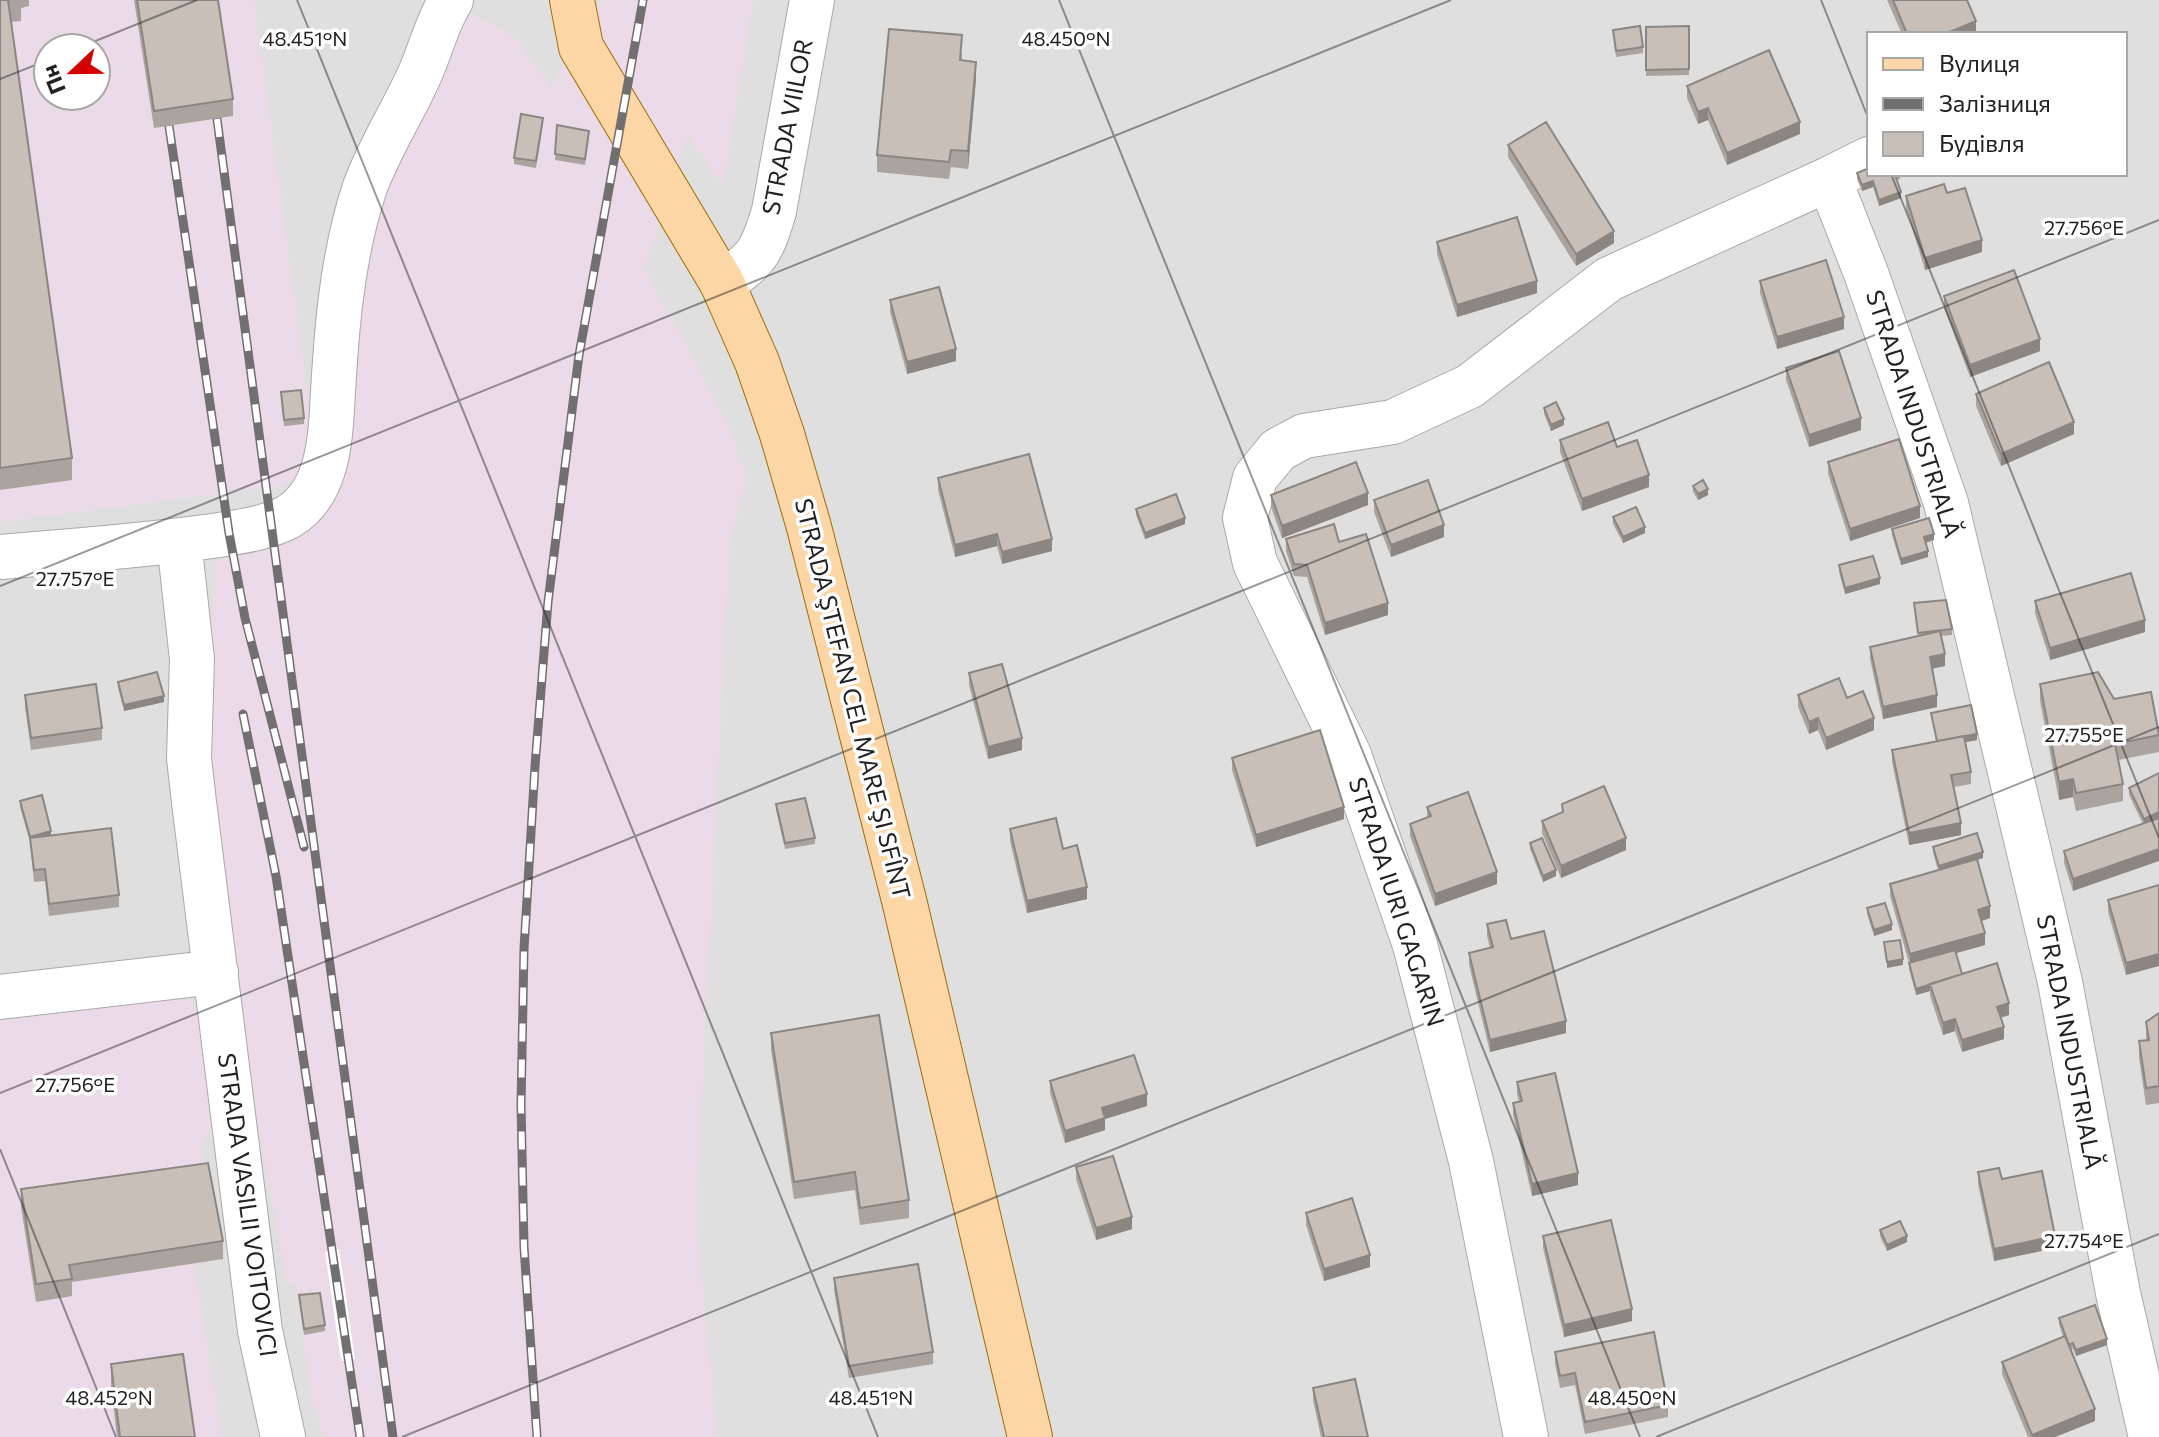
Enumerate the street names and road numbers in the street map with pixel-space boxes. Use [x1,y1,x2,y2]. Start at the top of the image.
street label: STRADA VIILOR [755,36,818,217]
street label: STRADA INDUSTRIALĂ [1861,286,1968,541]
street label: STRADA ŞTEFAN CEL MARE ŞI SFÎNT [790,495,917,902]
street label: STRADA IURI GAGARIN [1343,773,1451,1030]
street label: STRADA INDUSTRIALĂ [2032,912,2109,1171]
street label: STRADA VASILII VOITOVICI [213,1051,284,1358]

